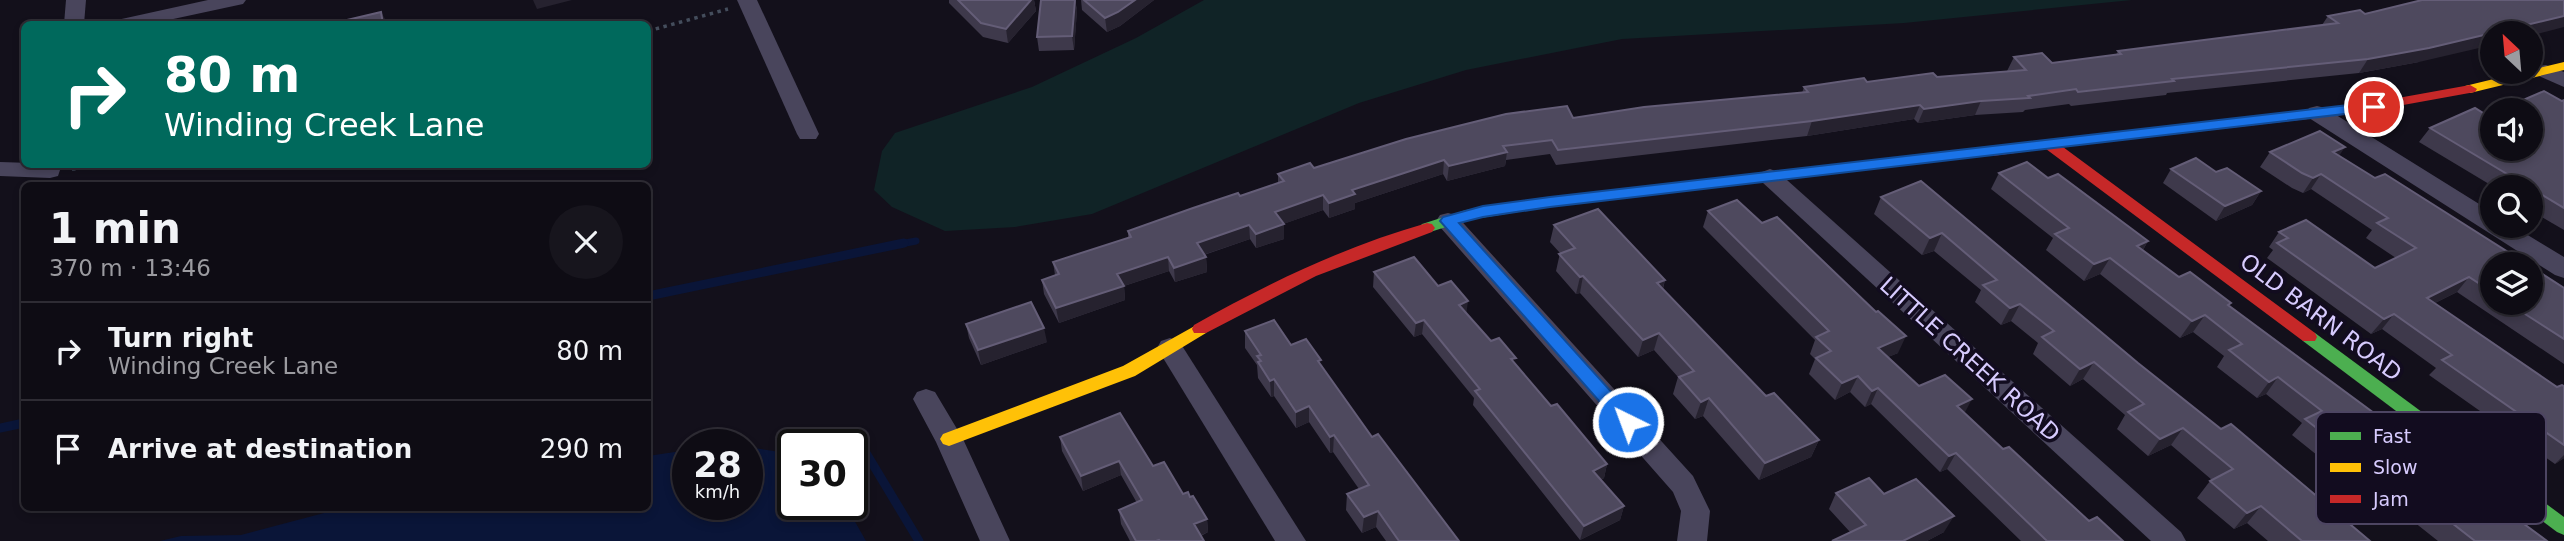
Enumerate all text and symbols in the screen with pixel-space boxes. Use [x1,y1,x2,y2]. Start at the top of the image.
north arrow [2480,21,2543,84]
map controls [2480,21,2543,315]
text: 80 m [164,47,300,104]
icon: right [49,49,140,140]
pin [2344,77,2404,137]
icon: arrive [2355,88,2393,126]
button: sound [2480,98,2543,161]
text: Winding Creek Lane [164,106,484,144]
button: search [2480,175,2543,238]
text: 1 min [49,204,181,253]
button: close [549,205,623,279]
street label: OLD BARN ROAD [2235,248,2407,386]
button: layers [2480,252,2543,315]
text: 370 m · 13:46 [49,255,211,281]
street label: LITTLE CREEK ROAD [1875,272,2065,446]
text: Turn right [108,323,253,353]
icon: right [49,332,87,370]
text: 80 m [556,336,623,366]
text: Winding Creek Lane [108,353,338,379]
position arrow [1591,385,1665,459]
legend [2316,412,2546,524]
text: Fast [2373,425,2411,447]
speed limit sign: 30 [777,429,868,520]
icon: arrive [49,430,87,468]
text: Arrive at destination [108,434,412,464]
text: 290 m [540,434,623,464]
text: 28 [693,445,742,485]
text: Slow [2373,456,2418,478]
text: km/h [695,481,740,502]
text: Jam [2372,488,2409,510]

